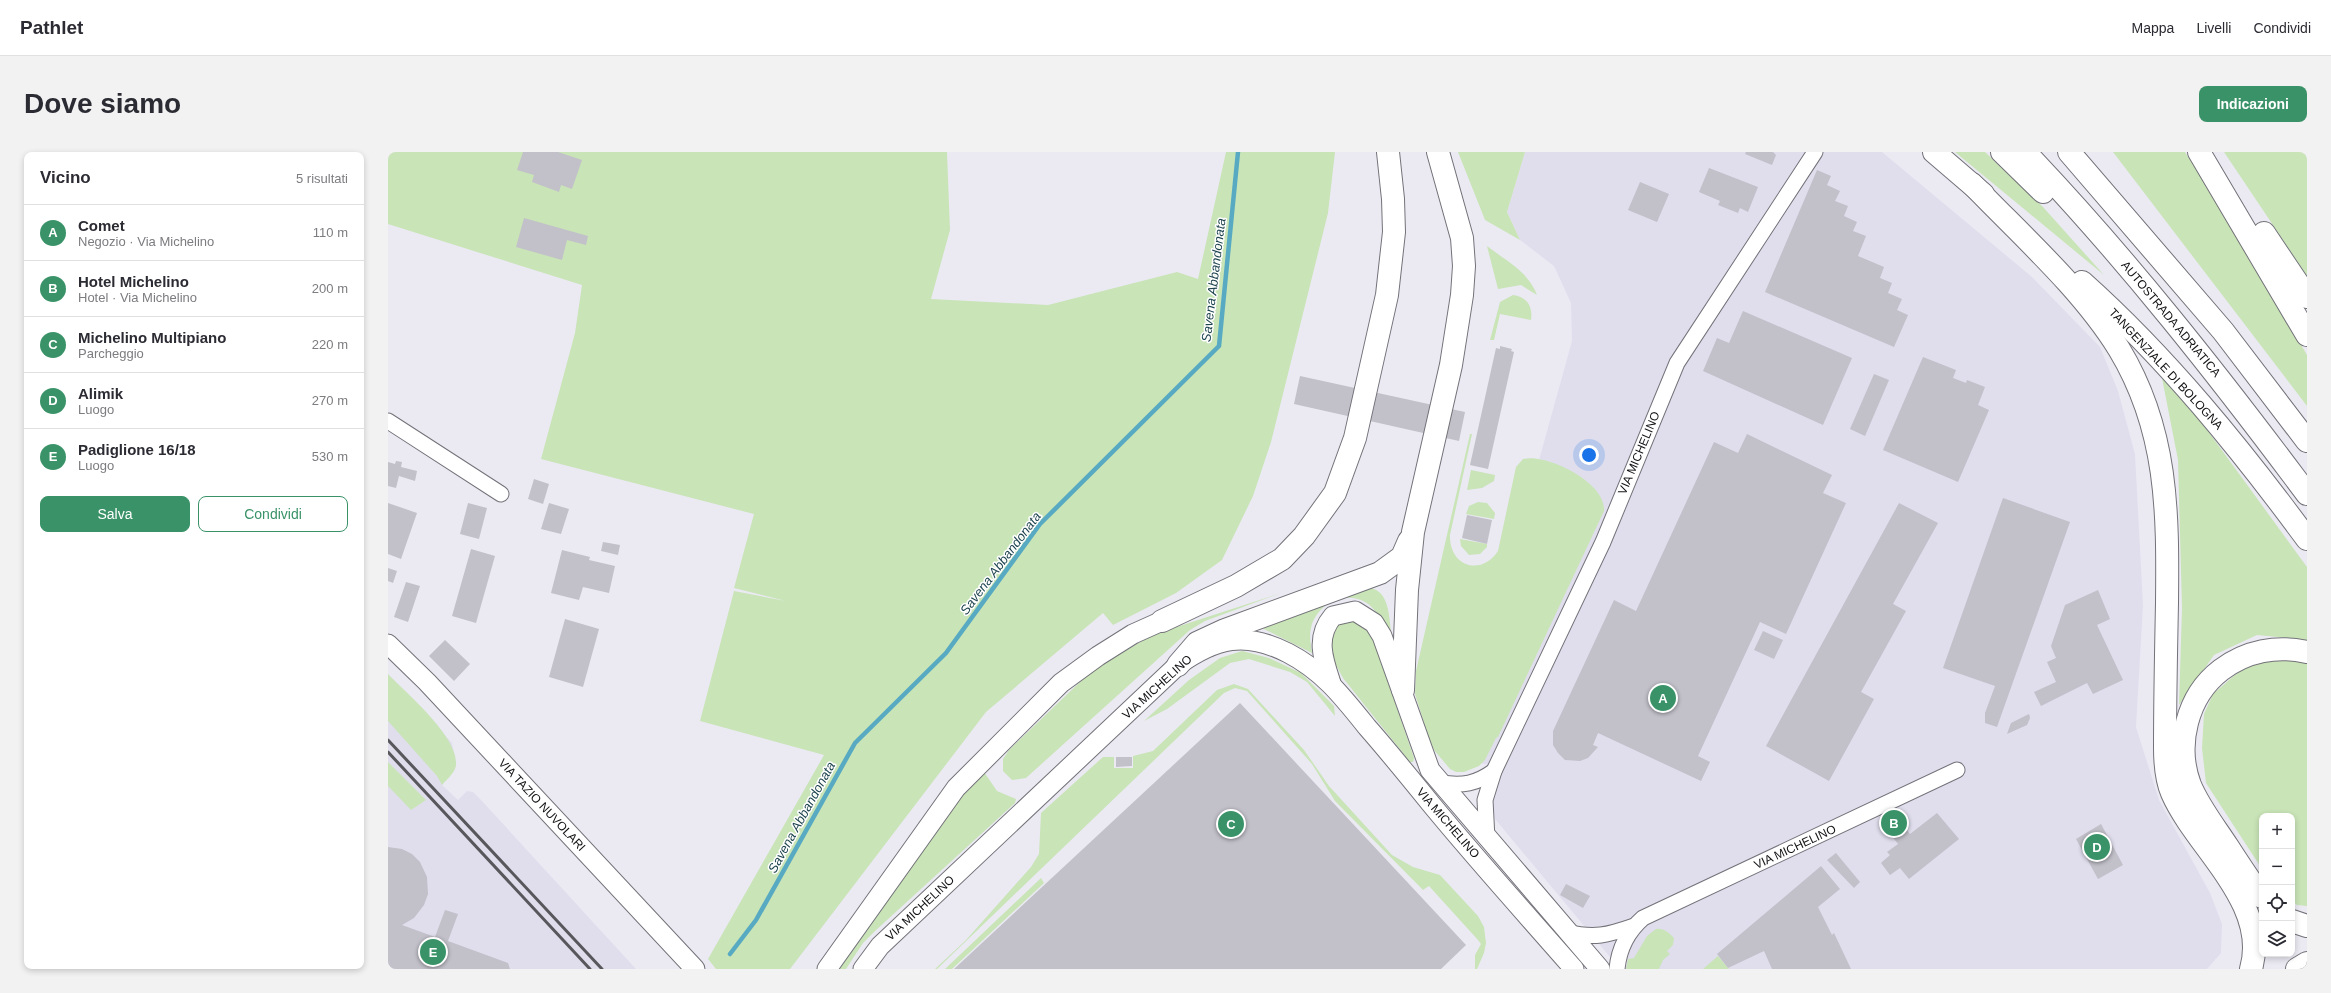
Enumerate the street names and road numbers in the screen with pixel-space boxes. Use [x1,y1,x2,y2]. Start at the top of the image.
street label: AUTOSTRADA ADRIATICA [2118,258,2224,380]
street label: TANGENZIALE DI BOLOGNA [2106,306,2226,432]
street label: VIA MICHELINO [1615,409,1663,497]
street label: VIA MICHELINO [1119,652,1195,722]
street label: VIA TAZIO NUVOLARI [496,756,588,854]
street label: VIA MICHELINO [1414,785,1482,861]
street label: VIA MICHELINO [1752,822,1838,872]
street label: VIA MICHELINO [883,873,957,943]

